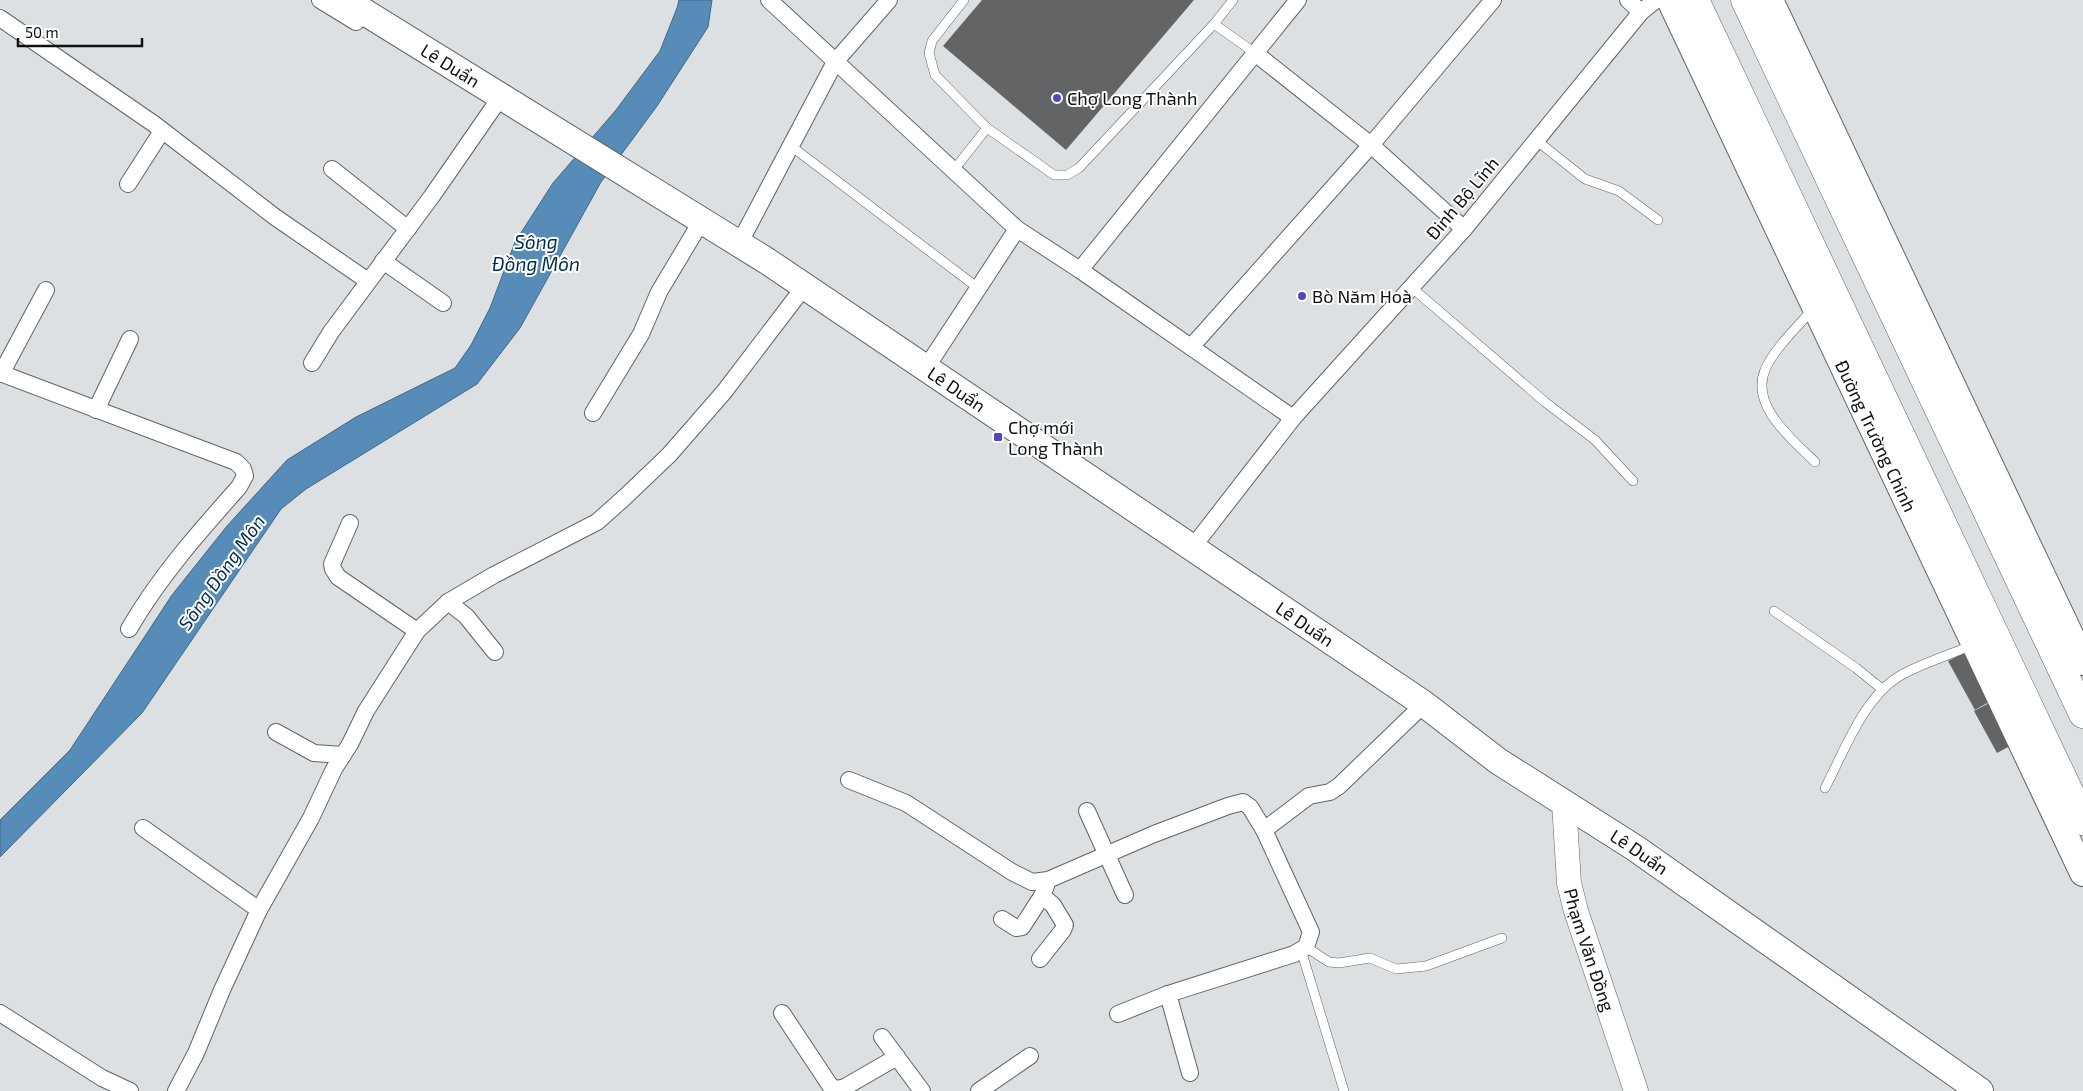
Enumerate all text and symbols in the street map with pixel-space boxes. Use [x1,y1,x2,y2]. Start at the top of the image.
scale bar [18,15,141,47]
text: 50 m [25,23,59,41]
street label: Lê Duẩn [417,39,484,92]
place label: Chợ Long Thành [1067,87,1197,109]
marker: Chợ Long Thành [1051,92,1063,104]
street label: Đinh Bộ Lĩnh [1421,152,1503,244]
water label: Sông Đồng Môn [492,230,580,275]
place label: Bò Năm Hoà [1312,285,1412,307]
marker: Bò Năm Hoà [1296,290,1308,302]
street label: Đường Trường Chinh [1831,356,1921,515]
street label: Lê Duẩn [923,361,990,416]
place label: Chợ mới Long Thành [1008,416,1103,459]
marker: Chợ mới Long Thành [992,431,1004,443]
water label: Sông Đồng Môn [173,510,269,634]
street label: Lê Duẩn [1272,596,1338,651]
street label: Lê Duẩn [1606,824,1673,879]
street label: Phạm Văn Đồng [1560,886,1620,1014]

